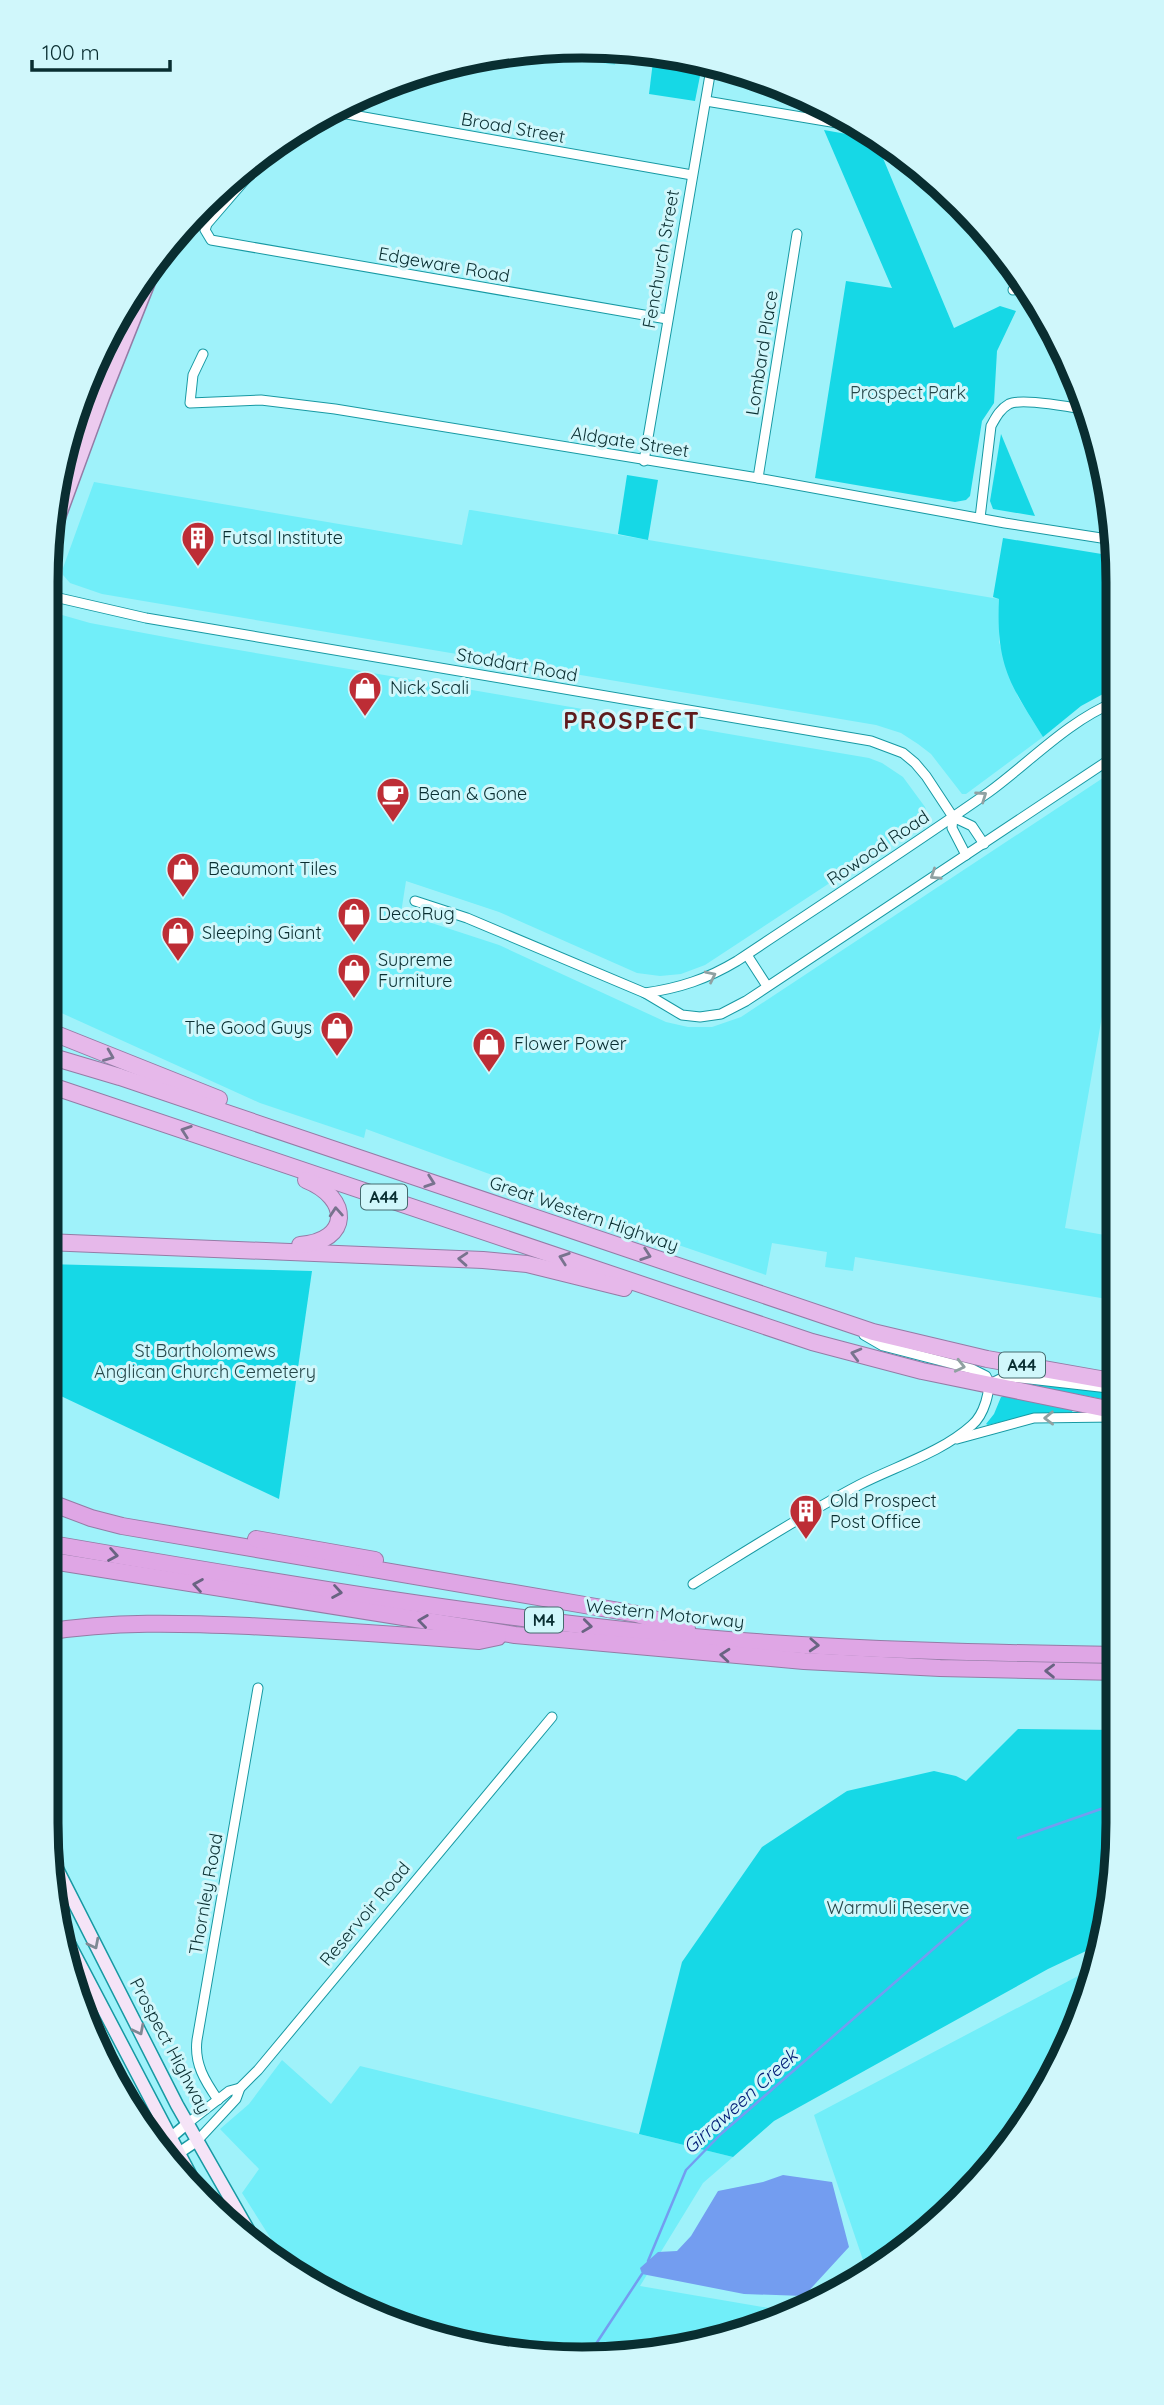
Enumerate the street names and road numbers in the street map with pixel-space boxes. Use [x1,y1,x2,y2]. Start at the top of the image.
street label: Broad Street [459,107,567,148]
street label: Fenchurch Street [637,188,684,330]
street label: Edgeware Road [377,242,512,287]
street label: Lombard Place [740,289,783,417]
street label: Aldgate Street [570,421,691,462]
street label: Stoddart Road [455,643,579,686]
street label: Rowood Road [822,805,933,890]
street label: Great Western Highway [487,1170,682,1257]
road number: A44 [361,1184,407,1210]
road number: A44 [999,1352,1045,1378]
street label: Western Motorway [585,1594,746,1633]
road number: M4 [525,1608,563,1632]
street label: Thornley Road [183,1831,228,1957]
street label: Reservoir Road [314,1857,415,1971]
street label: Prospect Highway [125,1974,216,2118]

